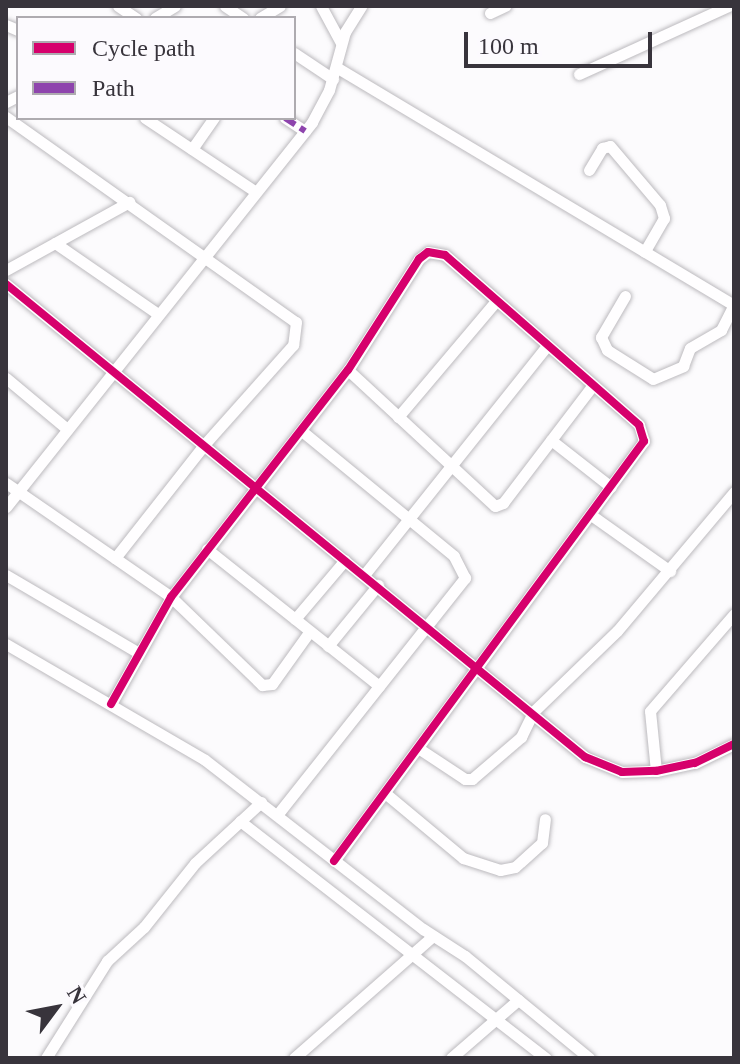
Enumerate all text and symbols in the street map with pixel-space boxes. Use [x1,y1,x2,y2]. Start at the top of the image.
legend [16,16,296,120]
scale bar [468,16,656,66]
text: 100 m [478,33,539,59]
text: Cycle path [92,35,195,61]
text: Path [92,75,135,101]
north arrow [16,968,96,1048]
text: N [62,982,92,1008]

